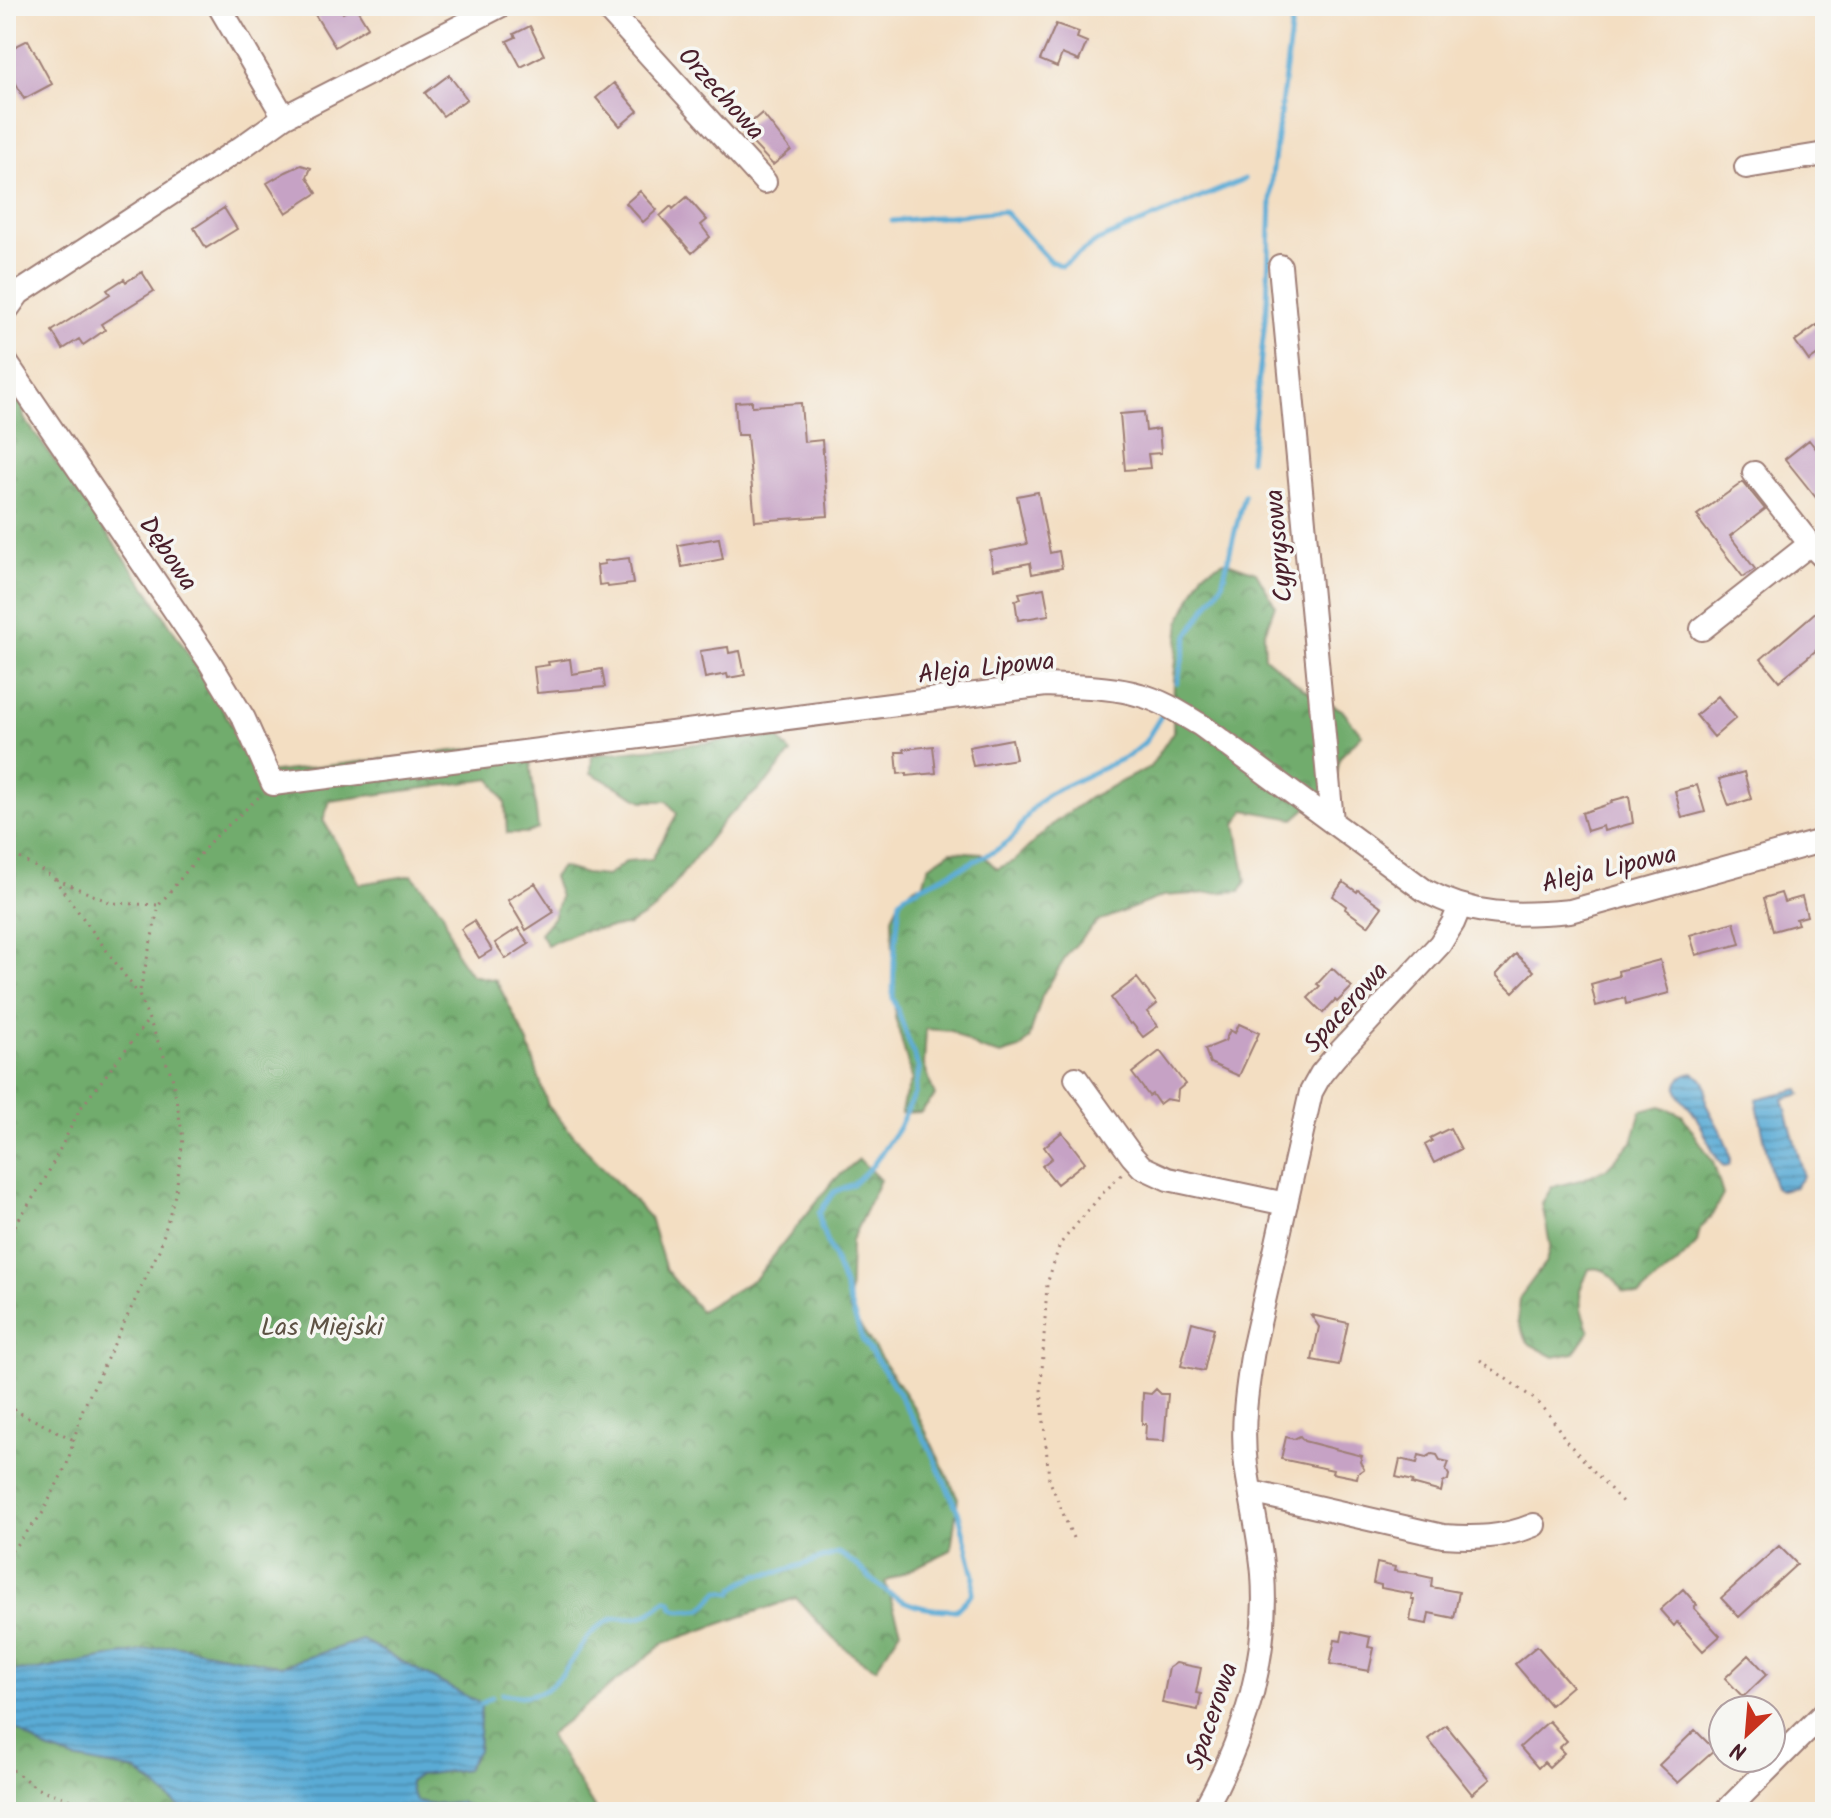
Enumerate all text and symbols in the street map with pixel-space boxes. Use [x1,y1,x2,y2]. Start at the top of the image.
street label: Orzechowa [667,38,774,151]
street label: Cyprysowa [1254,487,1306,604]
street label: Dębowa [127,508,208,600]
street label: Aleja Lipowa [916,641,1057,697]
street label: Aleja Lipowa [1538,834,1681,906]
street label: Spacerowa [1293,953,1399,1064]
park label: Las Miejski [261,1307,385,1349]
street label: Spacerowa [1175,1657,1251,1776]
north arrow [1707,1694,1787,1774]
text: N [1725,1731,1753,1769]

